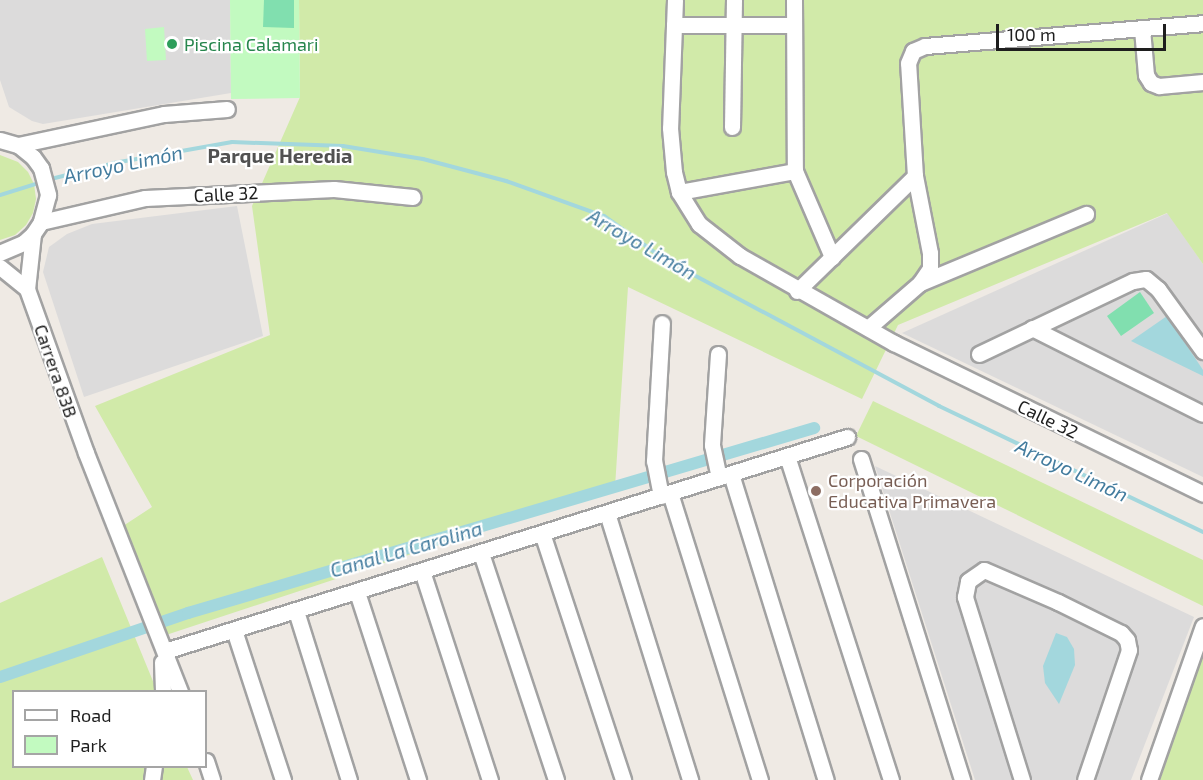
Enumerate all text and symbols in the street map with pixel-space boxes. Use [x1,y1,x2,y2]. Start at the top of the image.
scale bar [999,12,1168,50]
text: 100 m [1007,23,1056,45]
place label: Piscina Calamari [184,33,319,55]
marker: Piscina Calamari [165,37,179,51]
water label: Arroyo Limón [61,140,185,188]
district label: Parque Heredia [207,143,353,167]
street label: Calle 32 [193,182,259,206]
water label: Arroyo Limón [584,203,700,285]
street label: Carrera 83B [30,322,82,420]
street label: Calle 32 [1014,395,1082,443]
water label: Arroyo Limón [1012,434,1132,506]
place label: Corporación Educativa Primavera [828,470,996,512]
marker: Corporación Educativa Primavera [809,484,823,498]
water label: Canal La Carolina [327,516,485,582]
legend [12,690,207,768]
text: Road [70,704,111,726]
text: Park [70,734,107,756]

